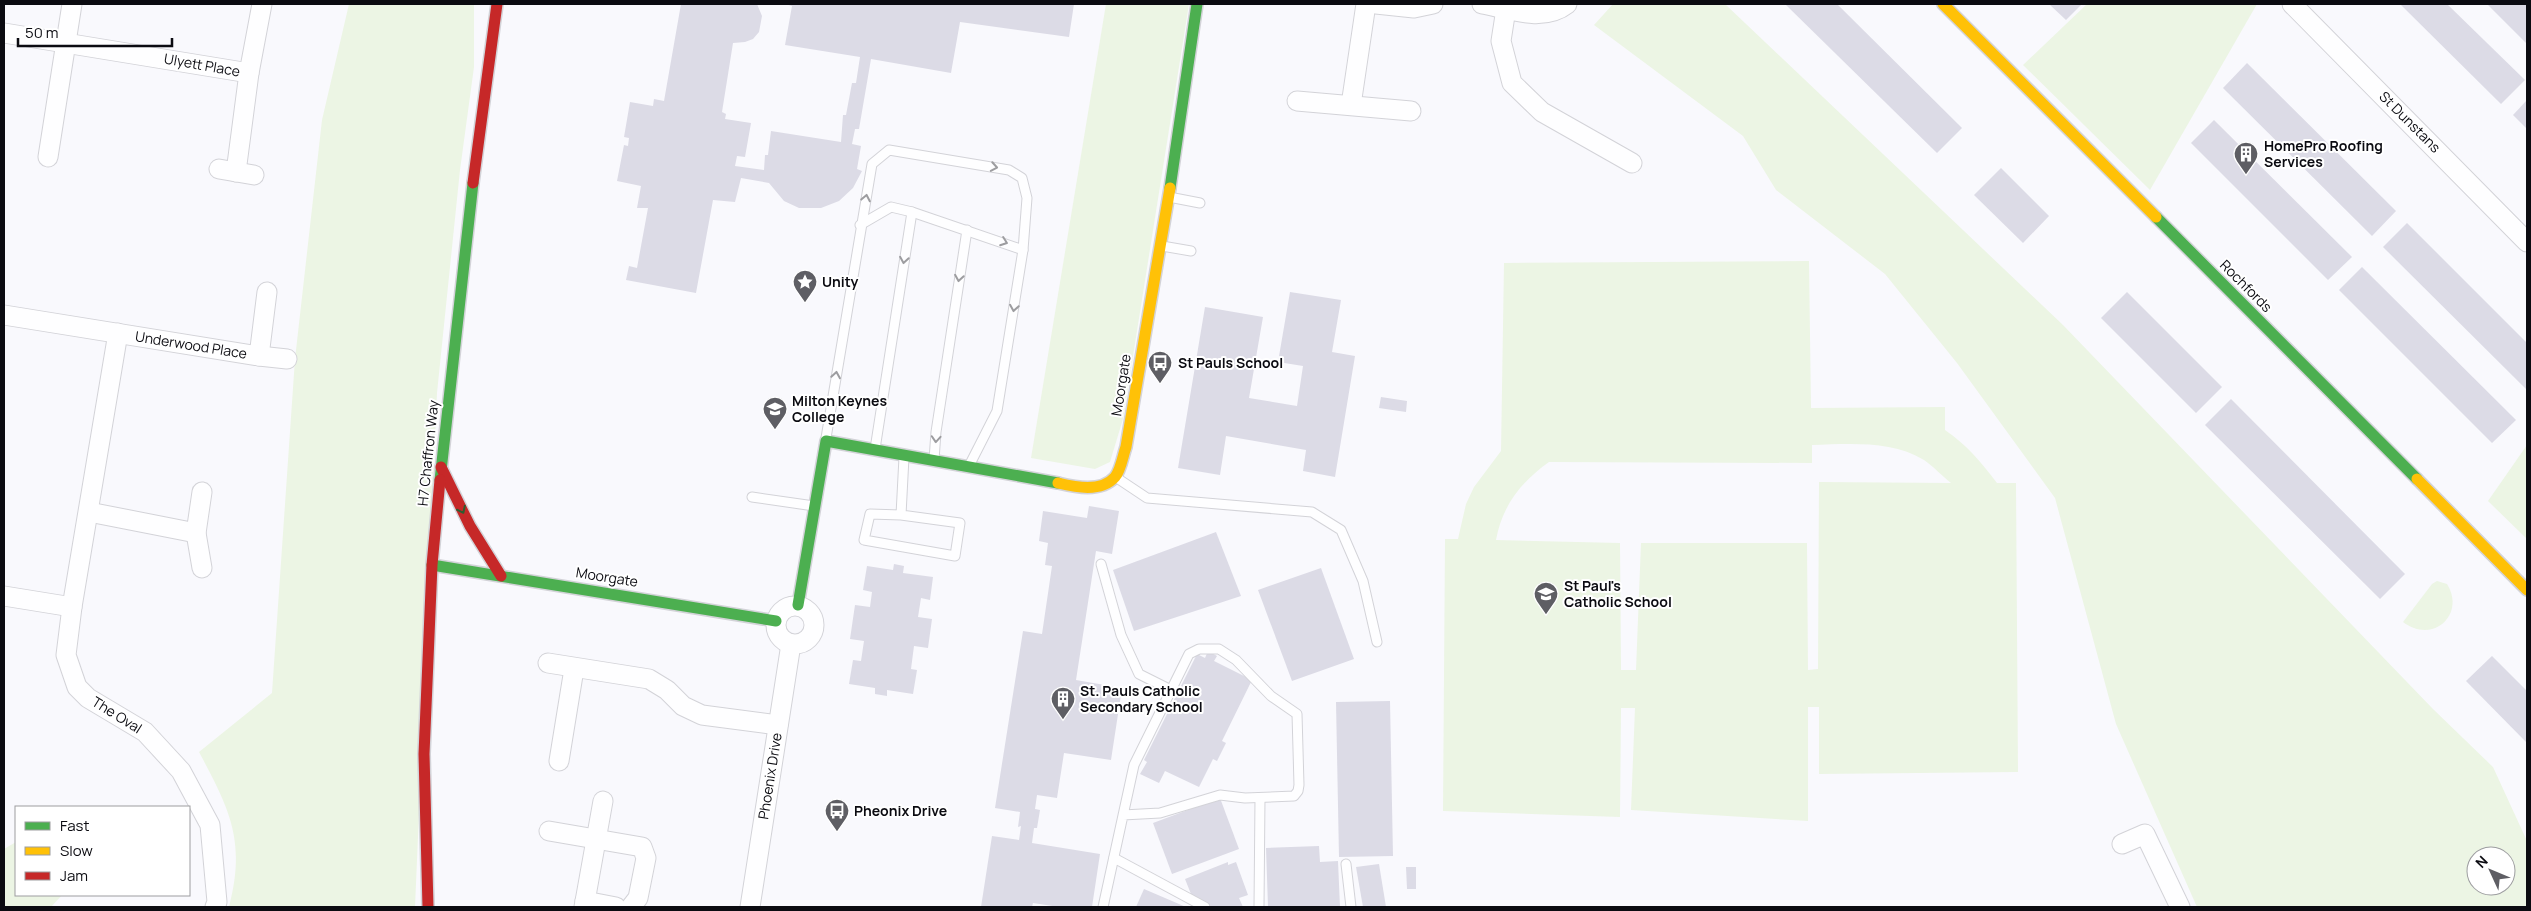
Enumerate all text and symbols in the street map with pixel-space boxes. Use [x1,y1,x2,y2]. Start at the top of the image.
scale bar [18,15,171,47]
text: 50 m [25,22,59,43]
street label: Ulyett Place [163,48,242,81]
street label: St Dunstans [2376,87,2445,156]
place label: HomePro Roofing Services [2264,136,2383,171]
building icon: HomePro Roofing Services [2233,141,2259,175]
one-way arrow [989,162,998,172]
one-way arrow [860,193,871,202]
one-way arrow [999,236,1008,246]
street label: Rochfords [2216,255,2277,316]
one-way arrow [899,256,910,264]
place icon: Unity [792,269,818,303]
place label: Unity [822,272,859,291]
one-way arrow [955,274,965,282]
one-way arrow [1009,304,1019,313]
street label: Underwood Place [134,326,248,363]
bus stop icon: St Pauls School [1147,350,1173,384]
street label: Moorgate [1106,352,1135,417]
place label: St Pauls School [1178,353,1283,372]
one-way arrow [831,371,841,379]
place label: Milton Keynes College [792,391,887,426]
school or university icon: Milton Keynes College [762,396,788,430]
street label: H7 Chaffron Way [412,398,443,507]
one-way arrow [930,435,941,443]
one-way arrow [456,505,467,514]
street label: Moorgate [575,562,640,591]
place label: St Paul's Catholic School [1564,576,1672,611]
school or university icon: St Paul's Catholic School [1533,581,1559,615]
place label: St. Pauls Catholic Secondary School [1080,681,1203,716]
building icon: St. Pauls Catholic Secondary School [1050,686,1076,720]
street label: The Oval [89,692,146,737]
street label: Phoenix Drive [753,731,786,821]
bus stop icon: Pheonix Drive [824,798,850,832]
place label: Pheonix Drive [854,801,947,820]
legend [15,806,190,896]
text: Fast [60,815,89,836]
text: Slow [60,840,93,861]
north arrow [2466,846,2516,896]
text: N [2471,851,2492,872]
text: Jam [60,865,88,886]

